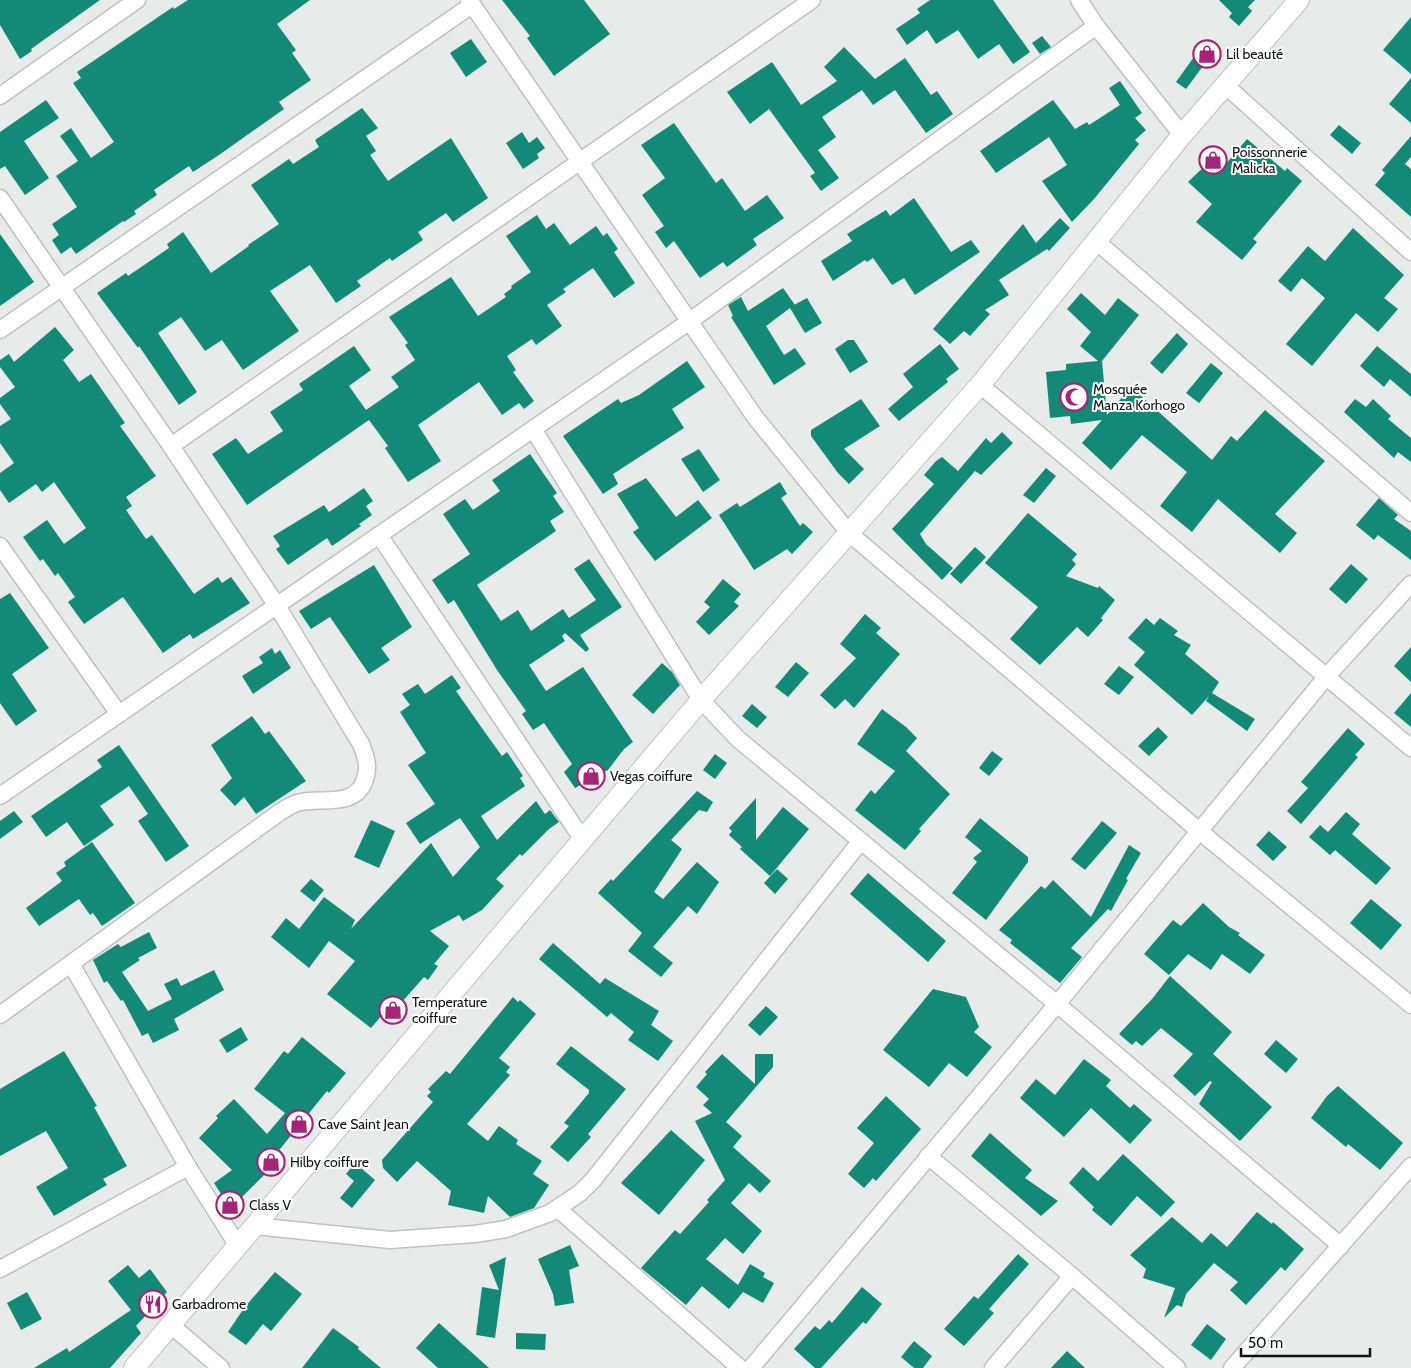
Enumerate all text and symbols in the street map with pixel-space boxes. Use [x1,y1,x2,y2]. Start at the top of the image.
shop icon: Lil beauté [1192,39,1222,69]
place label: Lil beauté [1226,45,1283,63]
place label: Poissonnerie Malicka [1232,143,1307,177]
shop icon: Poissonnerie Malicka [1198,145,1228,175]
place label: Mosquée Manza Korhogo [1093,380,1185,414]
mosque icon: Mosquée Manza Korhogo [1059,382,1089,412]
shop icon: Vegas coiffure [576,761,606,791]
place label: Vegas coiffure [610,767,692,785]
place label: Temperature coiffure [412,993,487,1027]
shop icon: Temperature coiffure [378,995,408,1025]
shop icon: Cave Saint Jean [284,1109,314,1139]
place label: Cave Saint Jean [318,1115,409,1133]
shop icon: Hilby coiffure [256,1147,286,1177]
place label: Hilby coiffure [290,1153,369,1171]
shop icon: Class V [215,1190,245,1220]
place label: Class V [249,1196,291,1214]
restaurant icon: Garbadrome [138,1289,168,1319]
place label: Garbadrome [172,1295,246,1313]
scale bar [1241,1326,1370,1358]
text: 50 m [1248,1334,1283,1352]

